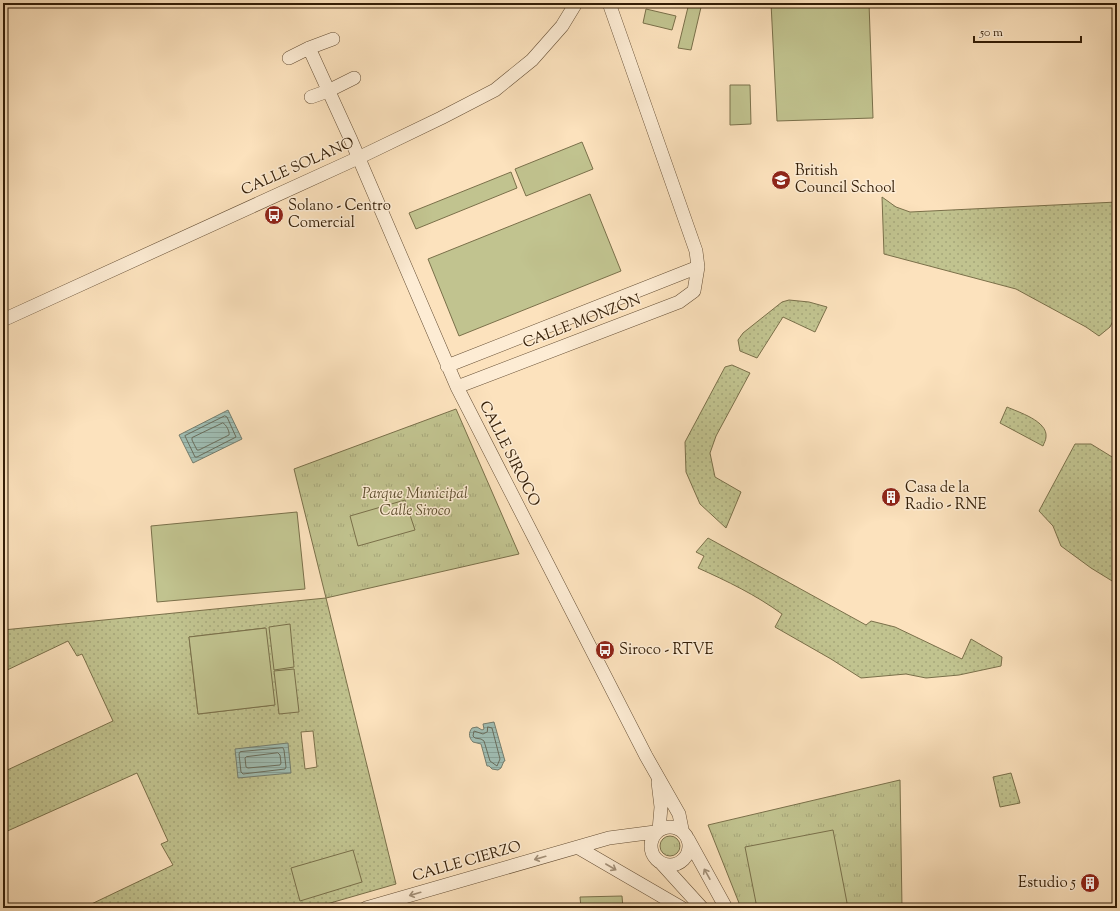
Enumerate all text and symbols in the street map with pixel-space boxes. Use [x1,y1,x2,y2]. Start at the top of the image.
scale bar [974,18,1081,44]
text: 50 m [979,24,1003,42]
street label: CALLE SOLANO [238,133,358,201]
place label: British Council School [795,161,895,199]
school or university icon: British Council School [770,169,792,191]
place label: Solano - Centro Comercial [288,196,391,234]
bus stop icon: Solano - Centro Comercial [263,204,285,226]
street label: CALLE MONZÓN [519,288,644,354]
street label: CALLE SIROCO [473,398,545,511]
place label: Casa de la Radio - RNE [905,478,987,516]
park label: Parque Municipal Calle Siroco [362,484,468,522]
building icon: Casa de la Radio - RNE [880,486,902,508]
bus stop icon: Siroco - RTVE [594,639,616,661]
place label: Siroco - RTVE [619,640,714,661]
street label: CALLE CIERZO [410,836,524,888]
one-way arrow [533,855,546,862]
one-way arrow [605,863,617,871]
one-way arrow [703,868,710,880]
building icon: Estudio 5 [1079,872,1101,894]
place label: Estudio 5 [1018,873,1076,894]
one-way arrow [408,891,421,898]

